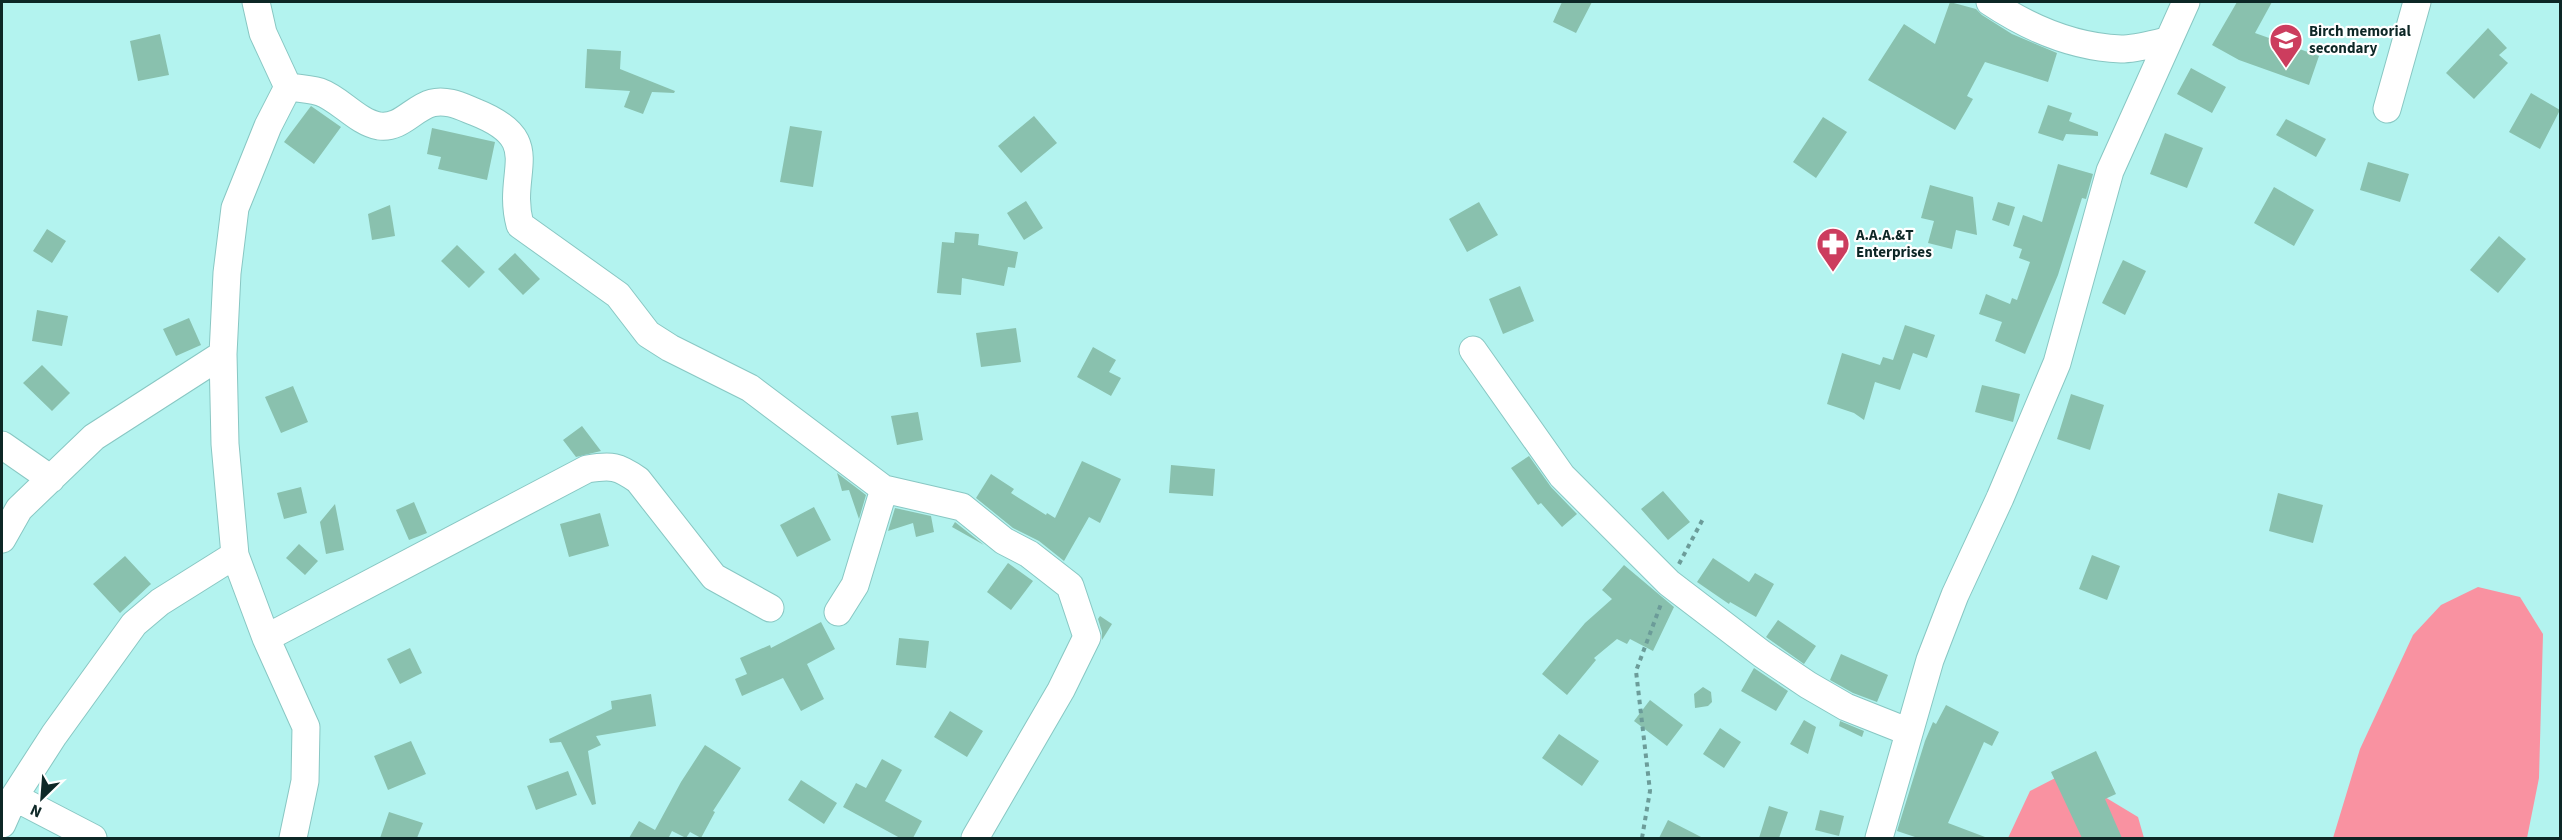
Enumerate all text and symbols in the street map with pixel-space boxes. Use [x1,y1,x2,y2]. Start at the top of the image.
place label: Birch memorial secondary [2309,21,2411,59]
school or university icon: Birch memorial secondary [2268,22,2304,69]
place label: A.A.A.&T Enterprises [1855,225,1932,263]
pharmacy icon: A.A.A.&T Enterprises [1815,226,1851,273]
north arrow [12,768,72,828]
text: N [27,798,46,823]

